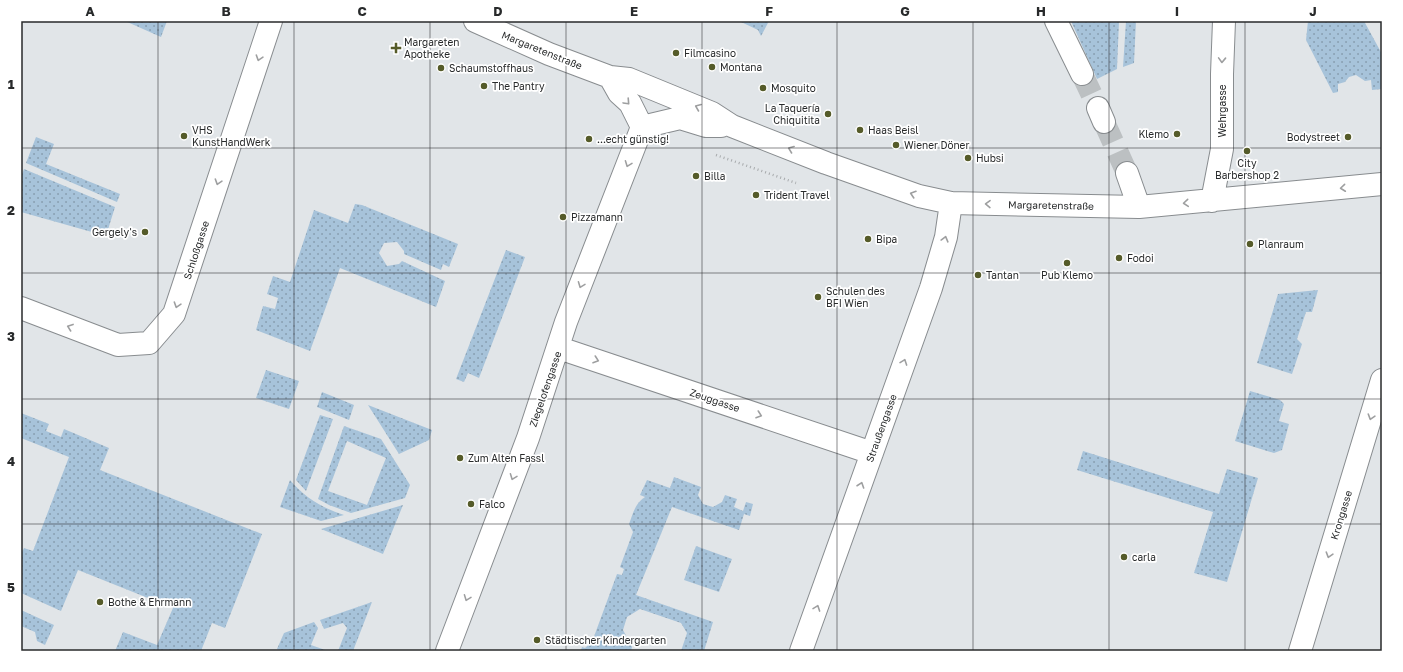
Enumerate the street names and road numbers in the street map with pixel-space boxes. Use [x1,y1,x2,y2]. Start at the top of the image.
street label: Margaretenstraße [500,28,584,72]
street label: Wehrgasse [1216,84,1228,138]
street label: Margaretenstraße [1008,198,1094,212]
street label: Schloßgasse [181,219,211,281]
street label: Ziegelofengasse [526,349,564,428]
street label: Zeuggasse [688,386,742,414]
street label: Straußengasse [863,392,899,464]
street label: Krongasse [1328,489,1354,541]

